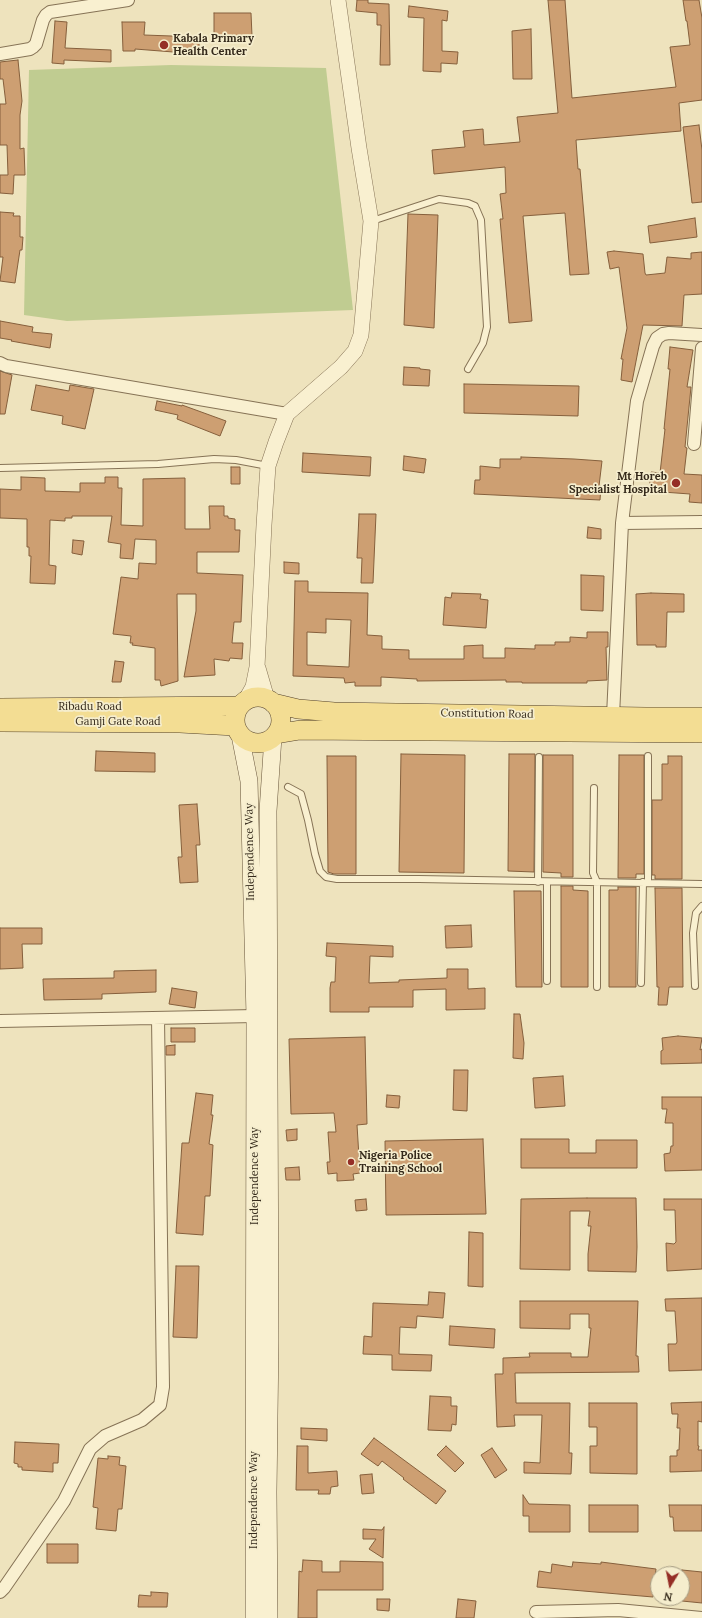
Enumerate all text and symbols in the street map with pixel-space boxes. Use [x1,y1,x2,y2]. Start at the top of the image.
place label: Kabala Primary Health Center [173,32,254,58]
marker: Kabala Primary Health Center [158,39,170,51]
place label: Mt Horeb Specialist Hospital [569,470,667,496]
marker: Mt Horeb Specialist Hospital [670,477,682,489]
street label: Ribadu Road [58,700,122,714]
street label: Constitution Road [440,707,534,721]
street label: Gamji Gate Road [75,715,161,729]
street label: Independence Way [243,803,257,901]
street label: Independence Way [248,1127,262,1225]
place label: Nigeria Police Training School [359,1149,442,1175]
marker: Nigeria Police Training School [346,1157,356,1167]
street label: Independence Way [247,1451,261,1549]
north arrow [650,1566,690,1606]
text: N [663,1589,674,1604]

